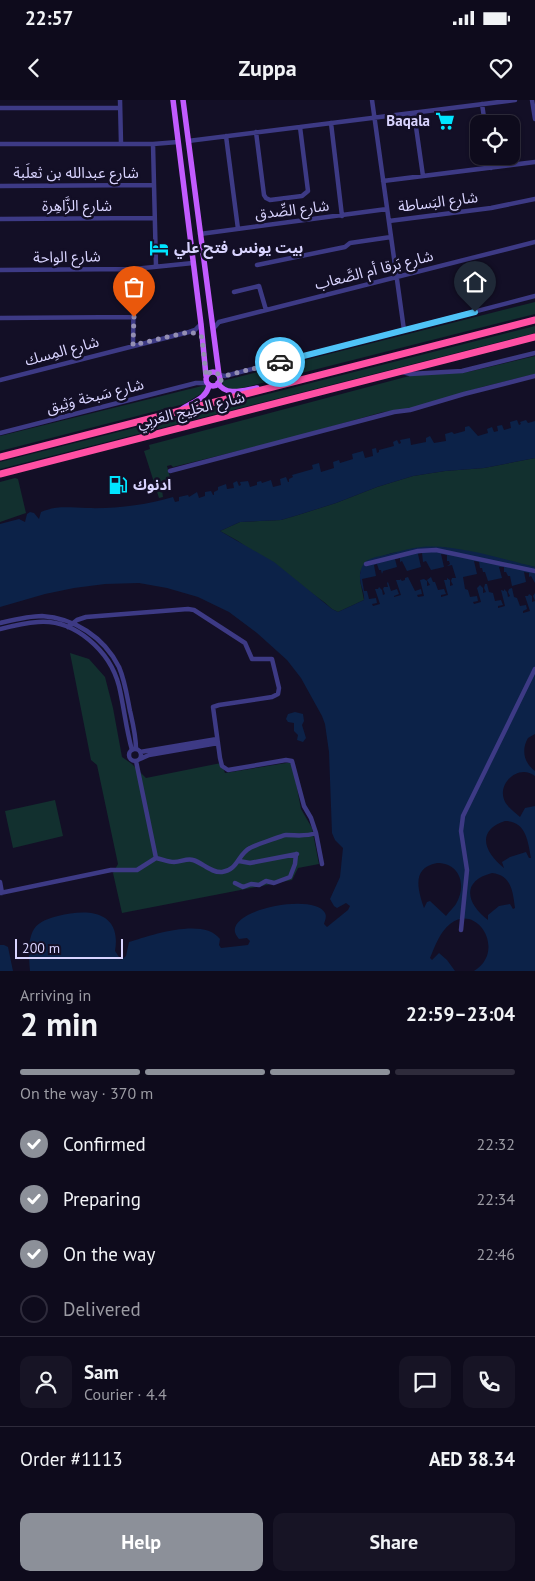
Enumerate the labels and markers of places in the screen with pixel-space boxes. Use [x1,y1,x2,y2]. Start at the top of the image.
supermarket icon: Baqala [434,110,456,132]
place label: Baqala [386,111,430,130]
hotel icon: بيت يونس فتح علي [148,237,170,259]
place label: بيت يونس فتح علي [174,238,303,259]
pin [454,261,496,312]
pin [113,266,155,317]
fuel station icon: ادنوك [107,474,129,496]
place label: ادنوك [133,475,171,494]

